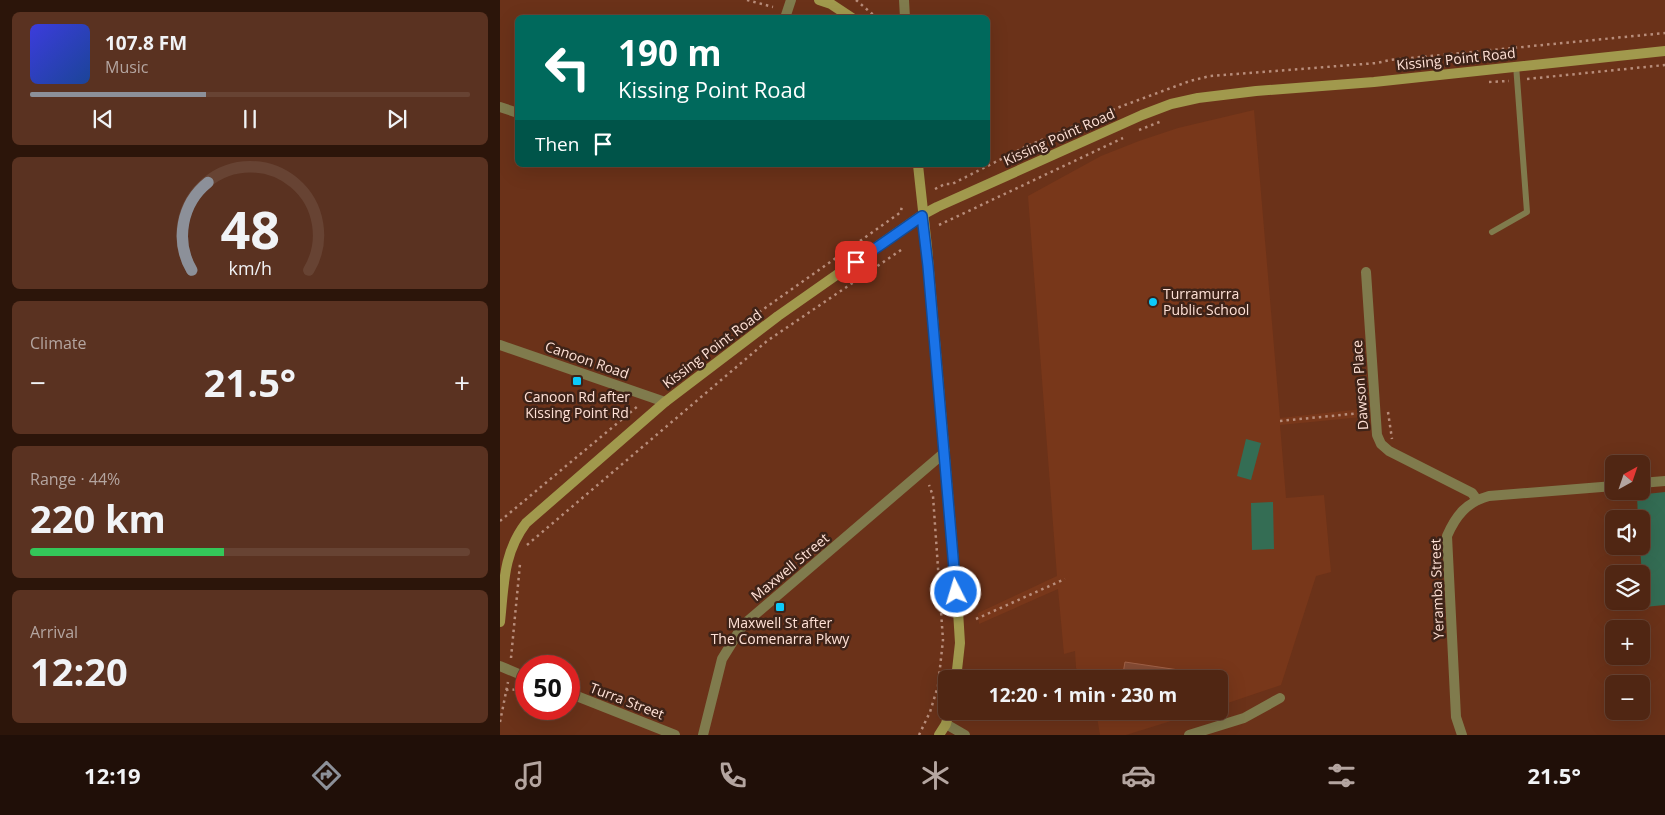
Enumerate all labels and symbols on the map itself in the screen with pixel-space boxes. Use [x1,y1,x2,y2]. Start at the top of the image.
street label: Kissing Point Road [1395,43,1517,74]
street label: Kissing Point Road [1000,103,1117,170]
pin [835,241,877,283]
place label: Turramurra Public School [1163,284,1249,319]
marker: Turramurra Public School [1147,296,1159,308]
street label: Kissing Point Road [658,305,765,392]
street label: Canoon Road [543,336,632,383]
street label: Dawson Place [1347,339,1372,431]
marker: Canoon Rd after Kissing Point Rd [571,375,583,387]
place label: Canoon Rd after Kissing Point Rd [524,387,630,422]
north arrow [1605,455,1650,500]
street label: Maxwell Street [747,528,833,605]
street label: Yeramba Street [1425,538,1448,640]
position arrow [929,565,981,617]
marker: Maxwell St after The Comenarra Pkwy [774,601,786,613]
place label: Maxwell St after The Comenarra Pkwy [711,613,850,648]
speed limit sign: 50 [515,655,580,720]
street label: Turra Street [587,678,667,723]

